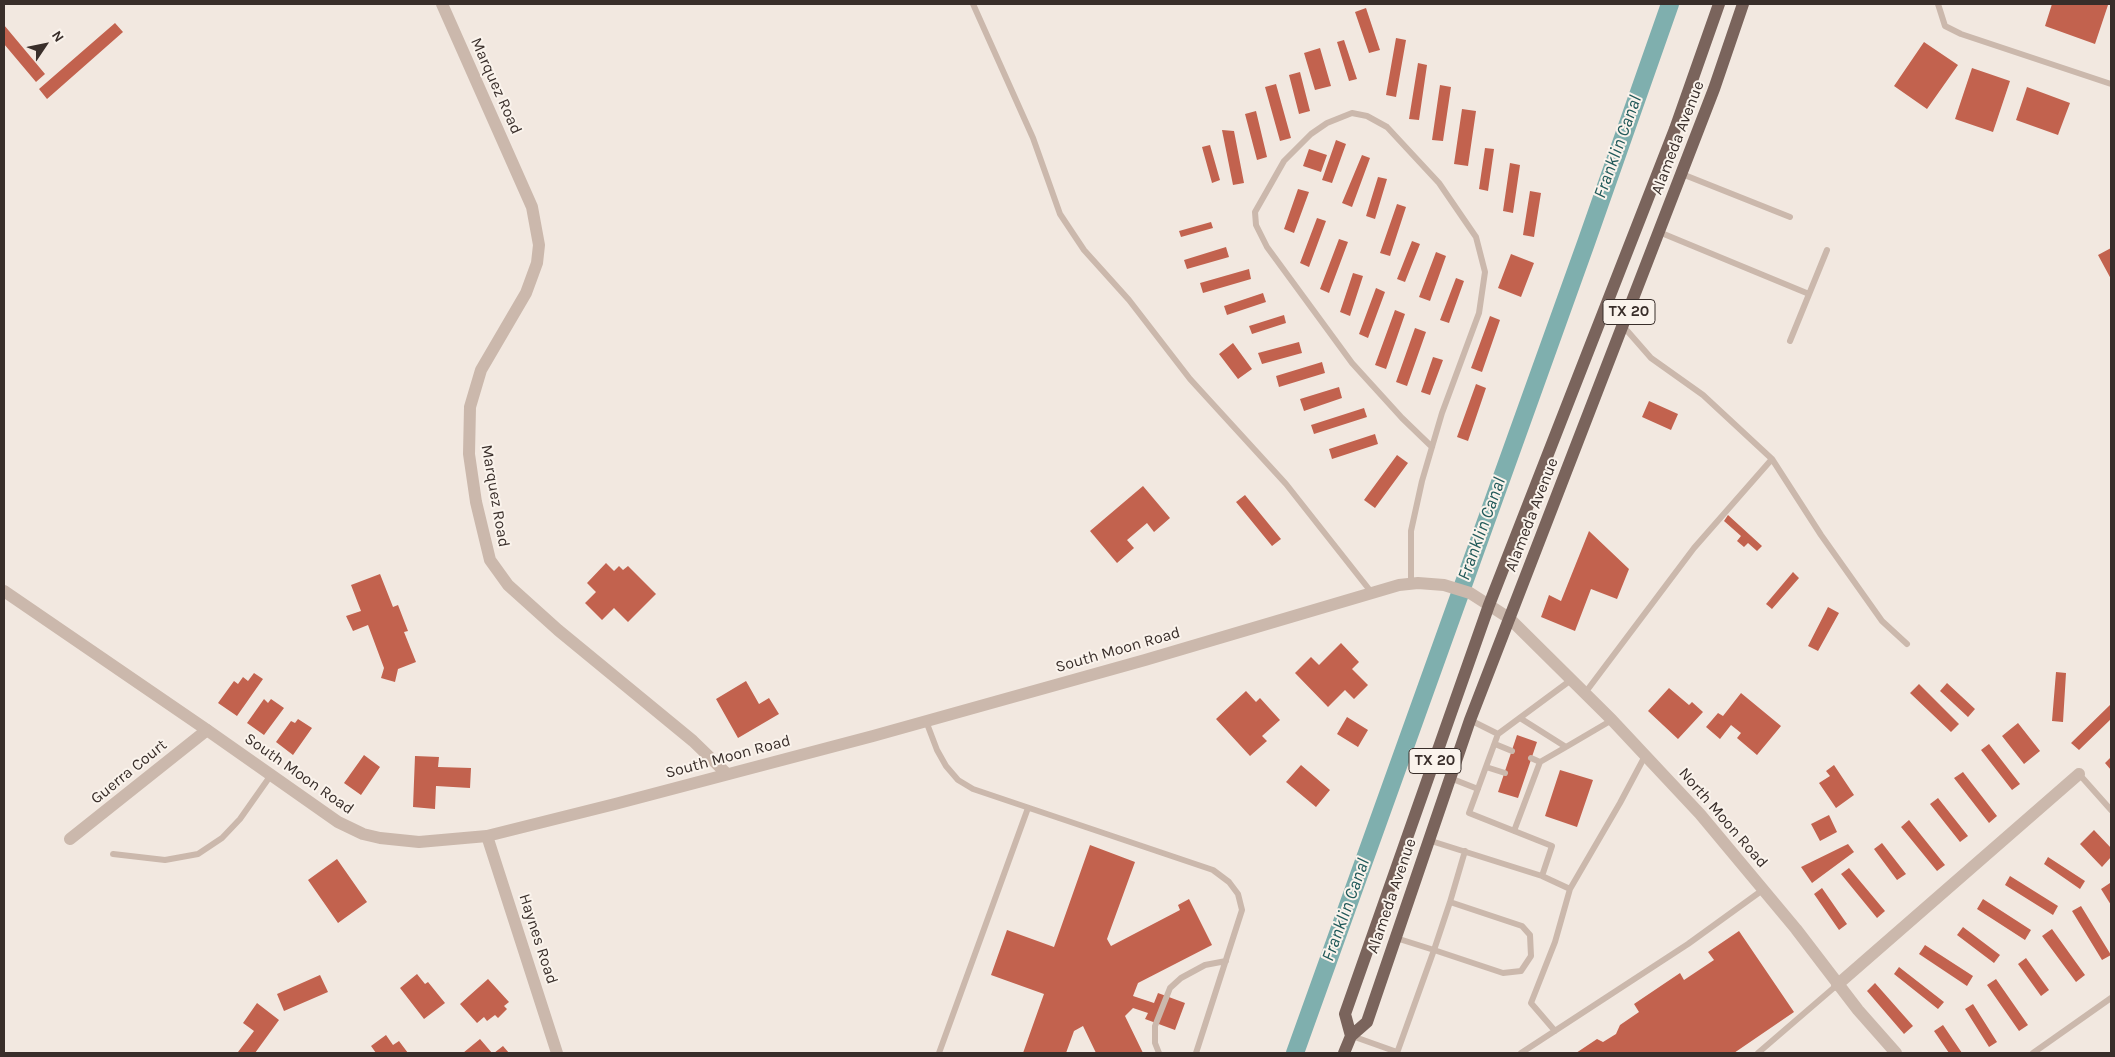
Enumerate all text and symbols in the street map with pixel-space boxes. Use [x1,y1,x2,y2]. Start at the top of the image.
north arrow [20,20,70,70]
text: N [48,27,68,45]
street label: Marquez Road [466,35,526,137]
street label: Alameda Avenue [1647,78,1709,198]
water label: Franklin Canal [1589,93,1647,201]
road number: TX 20 [1603,300,1655,324]
street label: Marquez Road [477,443,513,549]
street label: Alameda Avenue [1501,455,1563,575]
water label: Franklin Canal [1453,475,1511,583]
street label: South Moon Road [1053,623,1183,677]
street label: South Moon Road [241,729,357,819]
street label: South Moon Road [663,731,793,783]
street label: Guerra Court [87,735,171,809]
road number: TX 20 [1409,748,1461,774]
street label: North Moon Road [1674,764,1772,872]
street label: Alameda Avenue [1363,836,1421,956]
water label: Franklin Canal [1317,856,1375,964]
street label: Haynes Road [514,891,562,987]

